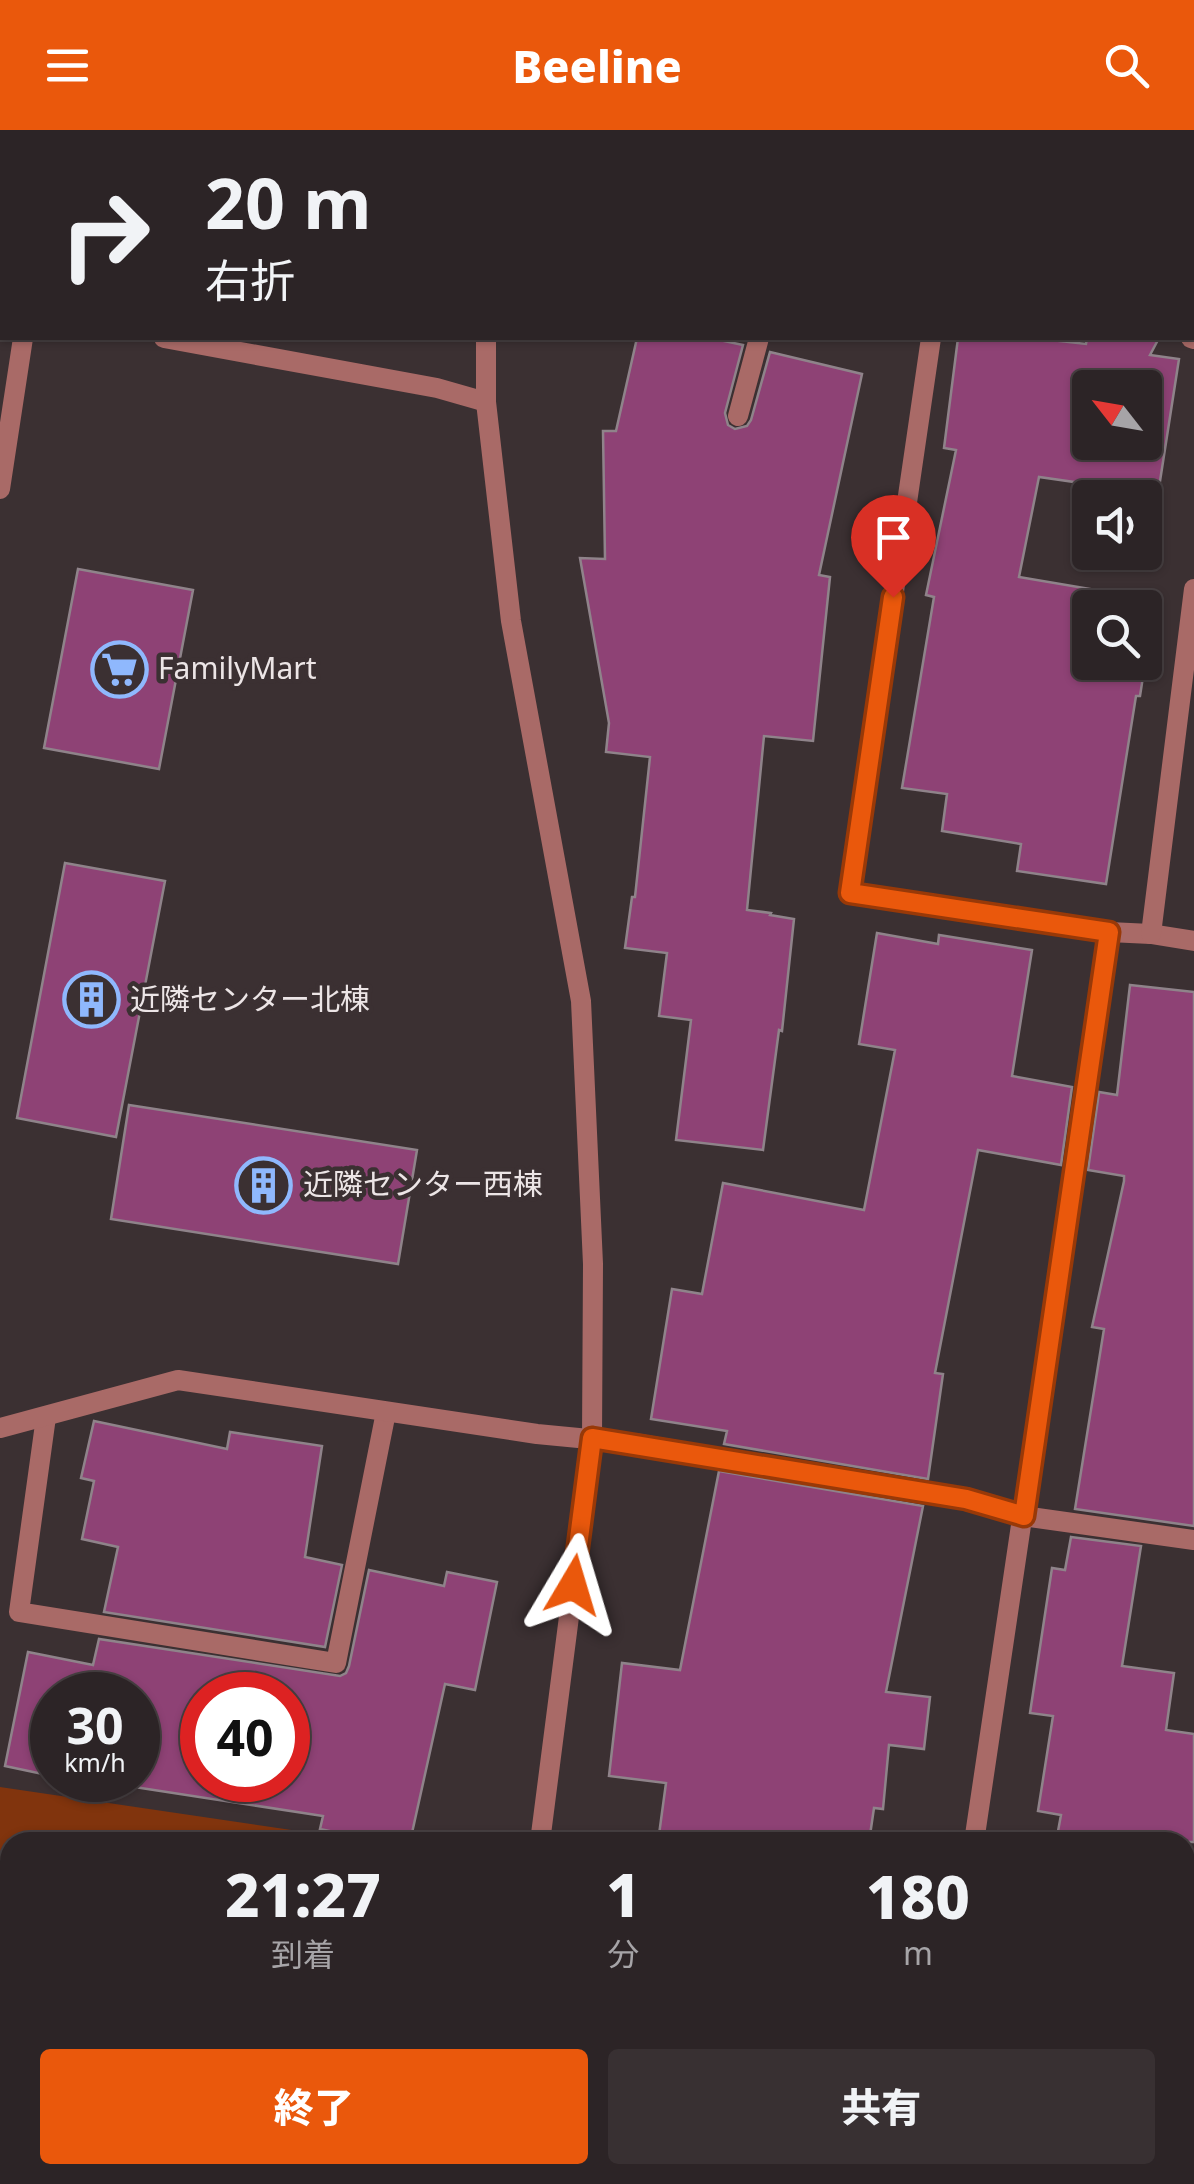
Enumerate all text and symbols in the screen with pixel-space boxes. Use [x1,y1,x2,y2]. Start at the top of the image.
text: Beeline [512,35,682,96]
icon: menu [40,38,95,93]
icon: search [1099,38,1154,93]
text: 20 m [205,154,372,250]
icon: right [40,170,170,300]
text: 右折 [205,249,295,310]
north arrow [1072,370,1162,460]
map controls [1072,370,1162,680]
button: sound [1072,480,1162,570]
pin [851,495,936,598]
icon: arrive [866,510,921,565]
button: search [1072,590,1162,680]
supermarket icon: FamilyMart [89,639,149,699]
place label: FamilyMart [158,647,317,688]
building icon: 近隣センター北棟 [61,970,121,1030]
place label: 近隣センター北棟 [130,978,370,1019]
building icon: 近隣センター西棟 [234,1155,294,1215]
place label: 近隣センター西棟 [303,1163,543,1204]
position arrow [521,1533,625,1637]
speed limit sign: 40 [180,1672,310,1802]
text: 30 [66,1691,124,1759]
text: km/h [64,1745,126,1779]
text: 21:27 [225,1853,381,1935]
text: 1 [606,1853,641,1935]
text: 180 [866,1855,970,1937]
text: m [903,1931,933,1974]
text: 到着 [271,1932,335,1975]
text: 分 [607,1932,639,1975]
button: 終了 [40,2049,588,2164]
button: 共有 [608,2049,1155,2164]

